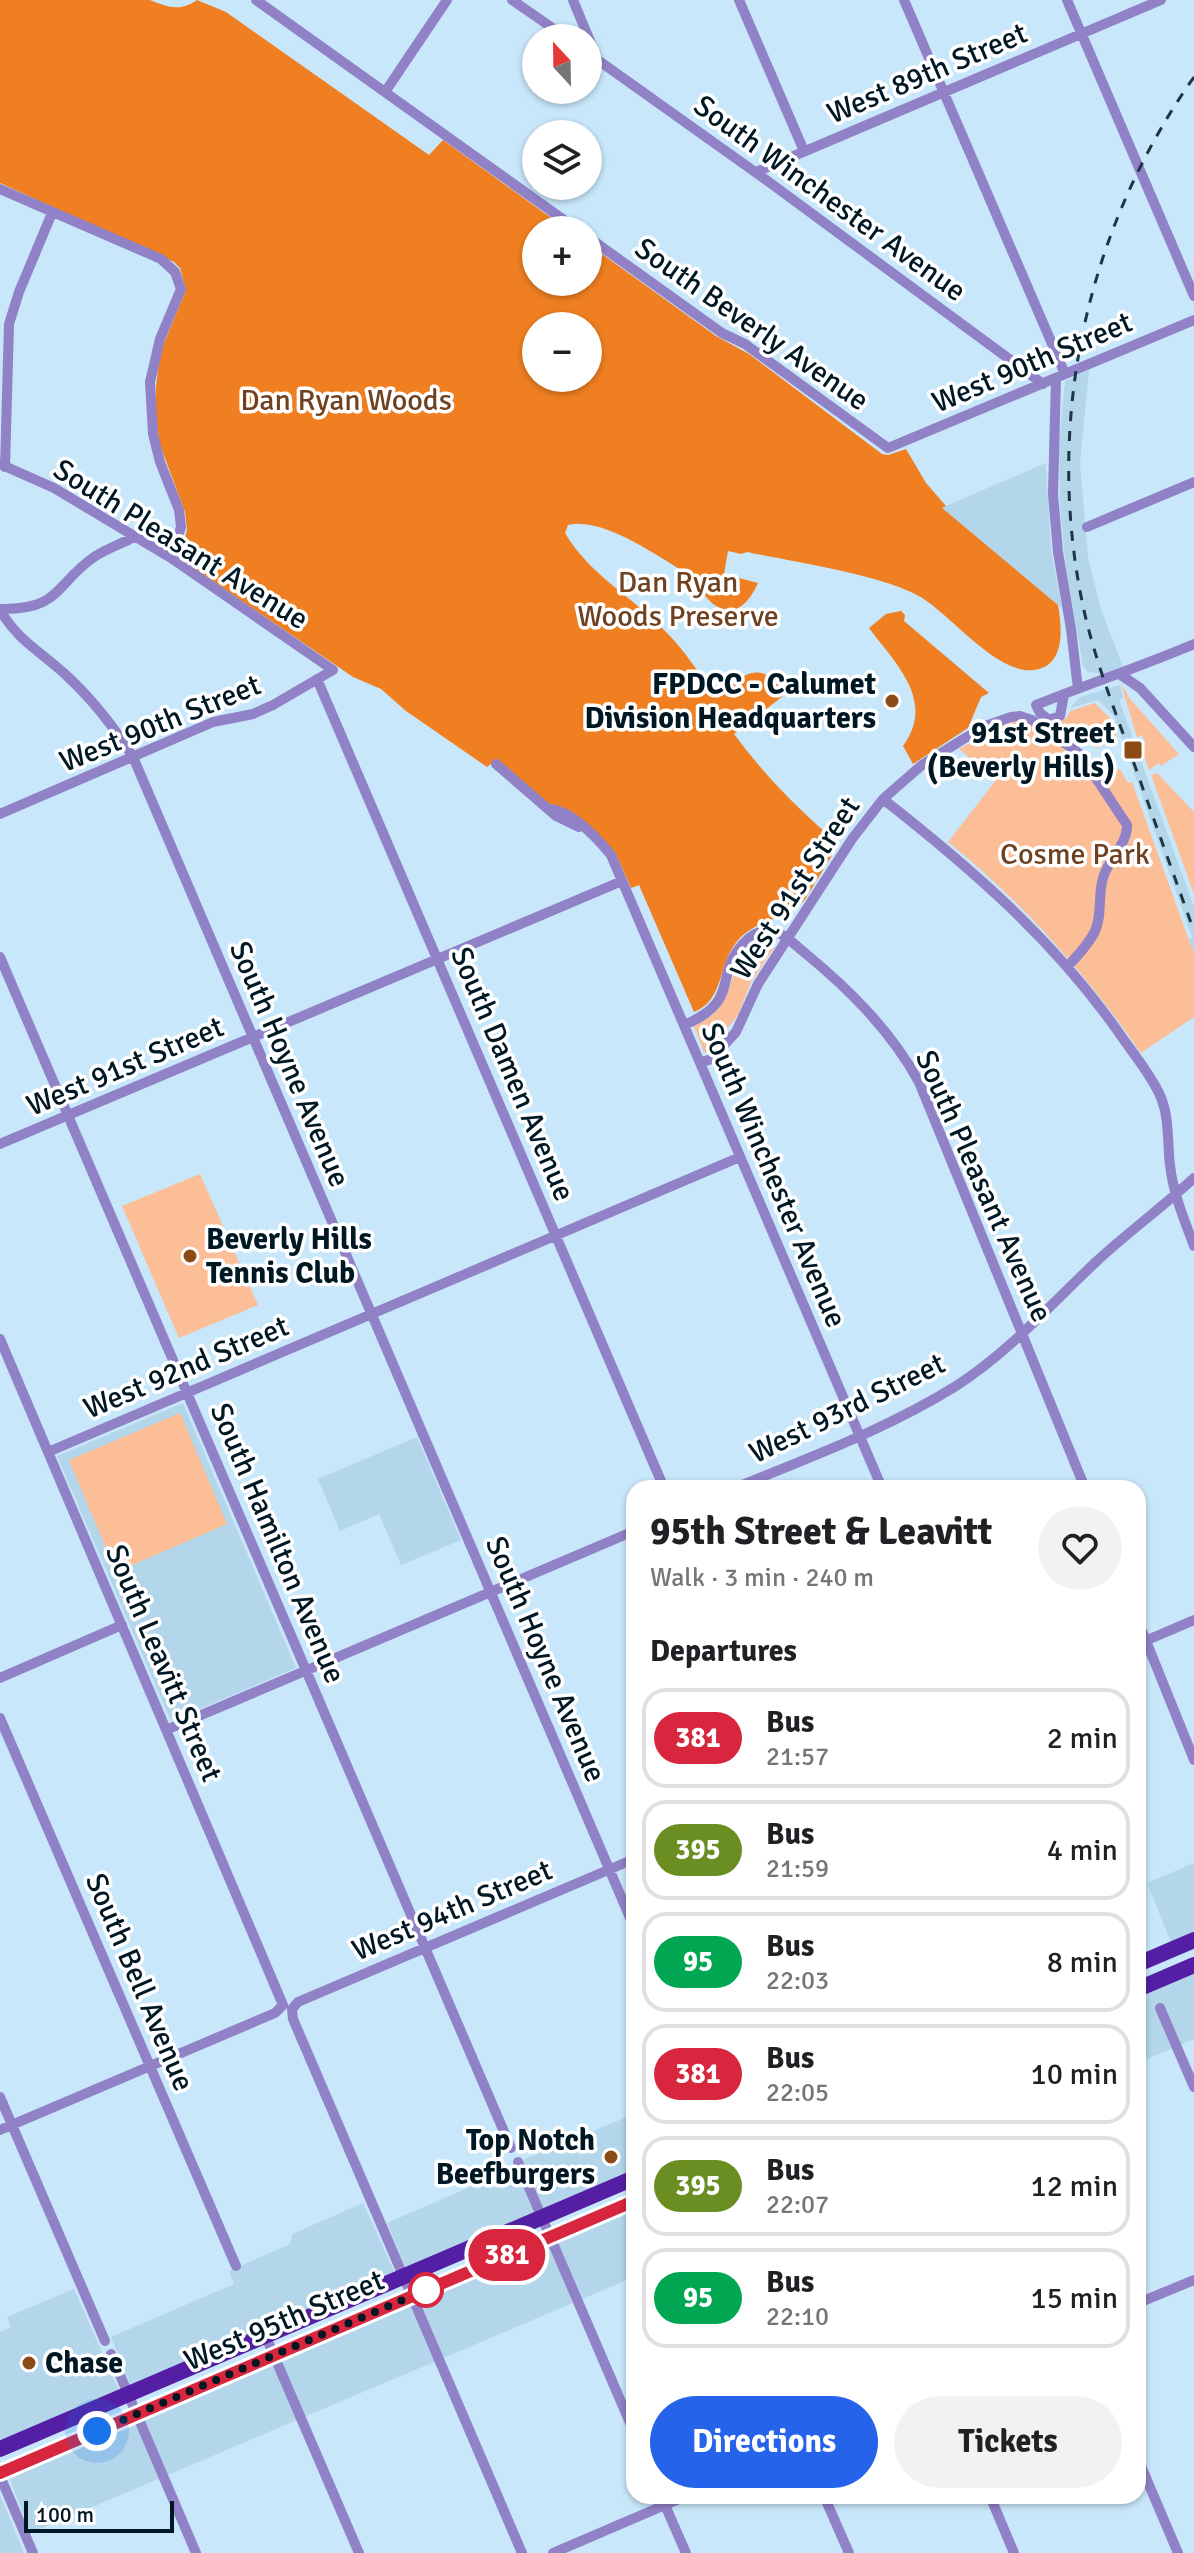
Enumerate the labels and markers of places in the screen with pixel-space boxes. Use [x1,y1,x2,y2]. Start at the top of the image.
place label: FPDCC - Calumet Division Headquarters [584,666,876,737]
marker: FPDCC - Calumet Division Headquarters [883,692,901,710]
place label: 91st Street (Beverly Hills) [927,715,1115,786]
marker: 91st Street (Beverly Hills) [1122,739,1144,761]
place label: Beverly Hills Tennis Club [206,1221,372,1292]
marker: Beverly Hills Tennis Club [181,1247,199,1265]
place label: Top Notch Beefburgers [436,2122,595,2193]
marker: Top Notch Beefburgers [602,2148,620,2166]
unlabelled marker [409,2273,443,2307]
place label: Chase [45,2345,123,2382]
marker: Chase [20,2354,38,2372]

